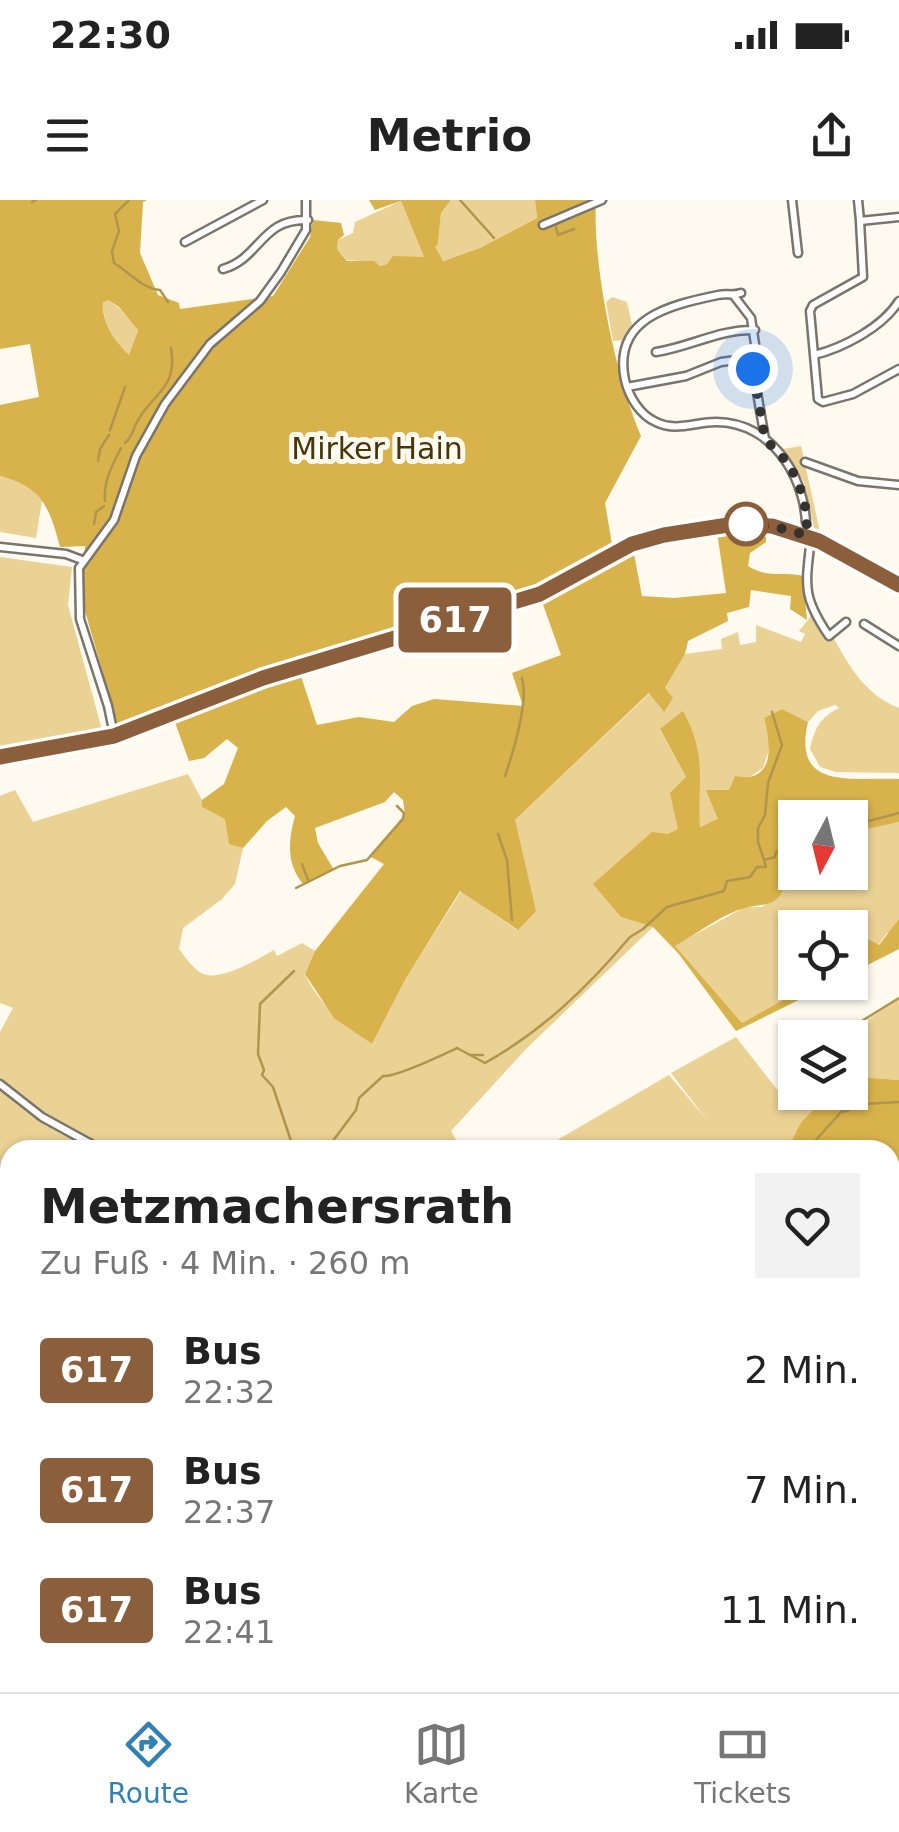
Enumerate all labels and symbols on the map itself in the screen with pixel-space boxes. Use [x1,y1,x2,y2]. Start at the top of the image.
your location [728,344,778,394]
park label: Mirker Hain [291,431,463,466]
unlabelled marker [725,503,767,545]
line badge: 617 [398,588,512,652]
north arrow [778,800,868,890]

